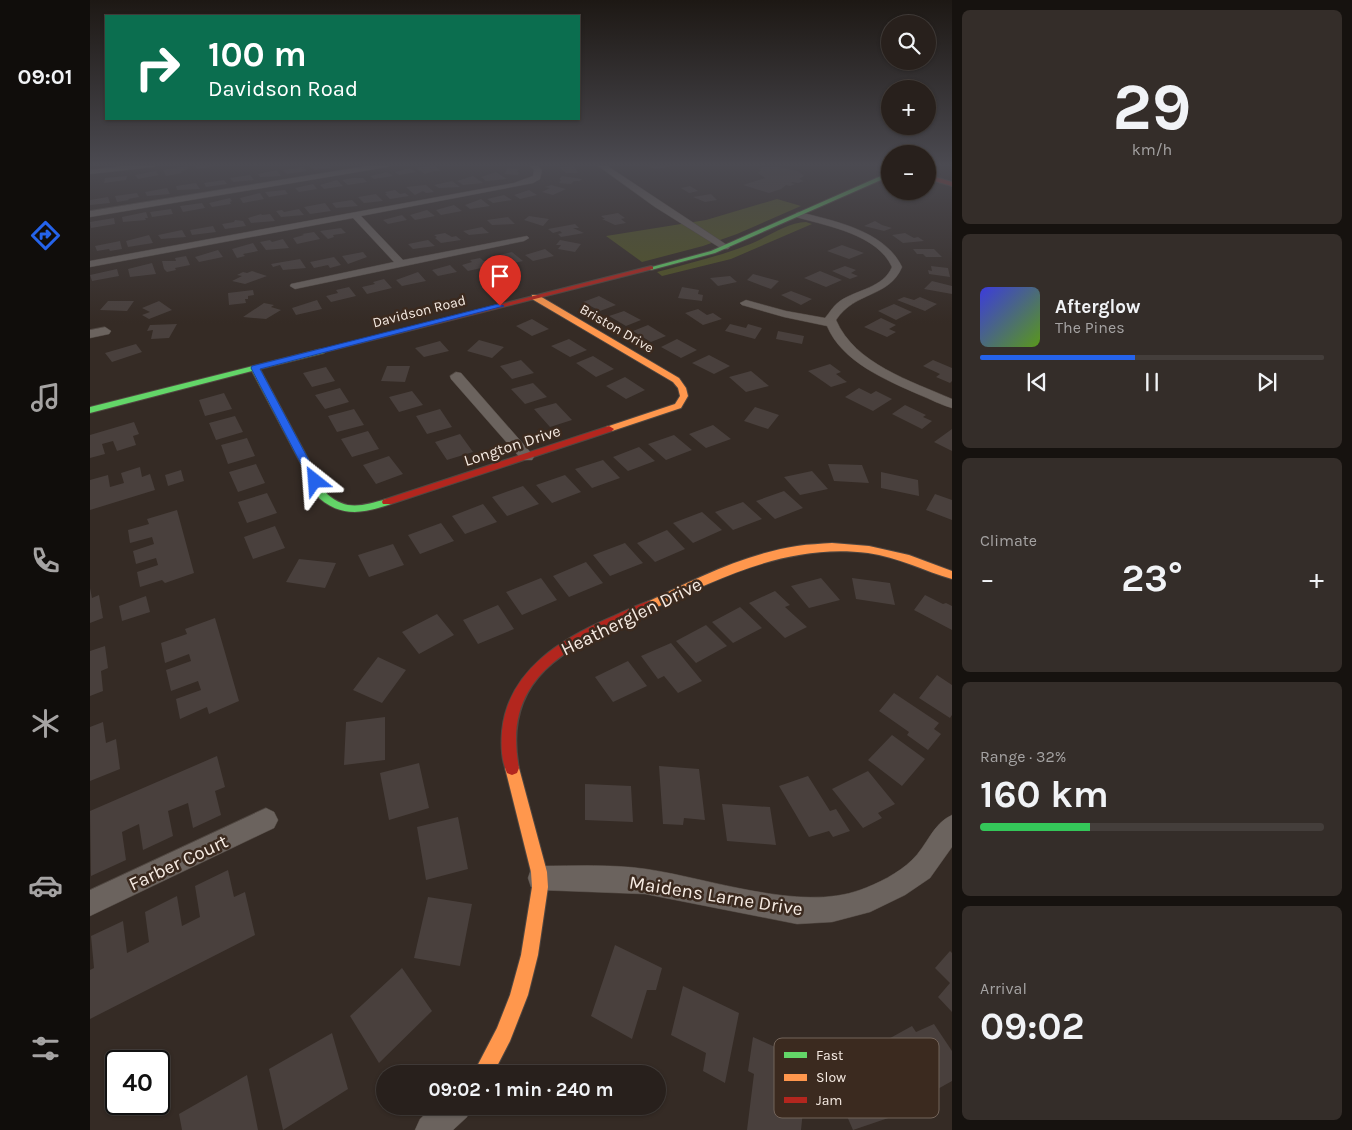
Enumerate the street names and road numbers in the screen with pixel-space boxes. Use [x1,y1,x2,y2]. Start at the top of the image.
street label: Davidson Road [371,292,467,331]
street label: Briston Drive [577,300,657,356]
street label: Longton Drive [461,421,563,470]
street label: Heatherglen Drive [557,573,705,661]
street label: Farber Court [125,830,231,895]
street label: Maidens Larne Drive [627,871,804,921]

